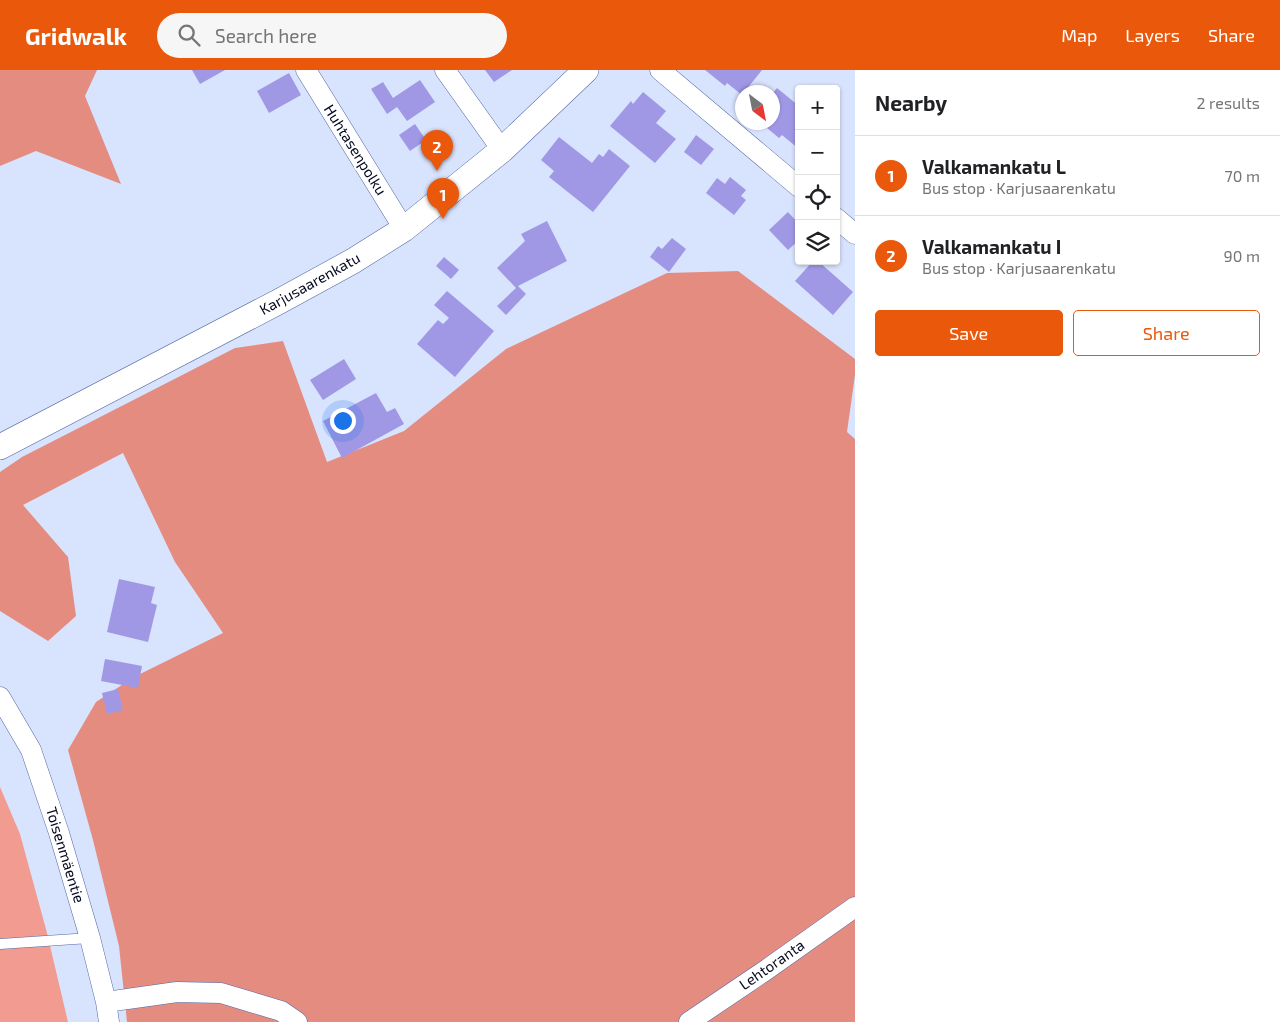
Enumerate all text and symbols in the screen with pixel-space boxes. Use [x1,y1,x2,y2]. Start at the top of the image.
search box [157,13,507,58]
text: Gridwalk [25,21,127,50]
icon: search [175,21,203,49]
text: Search here [215,24,317,47]
text: Map [1061,24,1097,46]
text: Layers [1125,24,1180,46]
text: Share [1208,24,1255,46]
north arrow [735,85,780,130]
map controls [795,85,840,265]
button: + [795,85,840,130]
text: Nearby [875,90,947,115]
text: 2 results [1197,93,1260,112]
street label: Huhtasenpolku [321,101,391,198]
pin: 2 [421,130,453,171]
button: − [795,130,840,175]
text: Valkamankatu L [922,155,1066,178]
text: 1 [888,166,894,185]
text: 70 m [1225,166,1260,185]
button: locate [795,175,840,220]
pin: 1 [427,178,459,219]
text: Bus stop · Karjusaarenkatu [922,178,1116,197]
button: layers [795,220,840,265]
text: Valkamankatu I [922,235,1061,258]
text: 2 [886,246,896,265]
text: 90 m [1224,246,1260,265]
street label: Karjusaarenkatu [256,248,363,319]
text: Bus stop · Karjusaarenkatu [922,258,1116,277]
button: Save [875,310,1063,356]
button: Share [1073,310,1260,356]
your location [330,408,356,434]
street label: Toisenmäentie [43,805,89,905]
street label: Lehtoranta [735,935,808,993]

